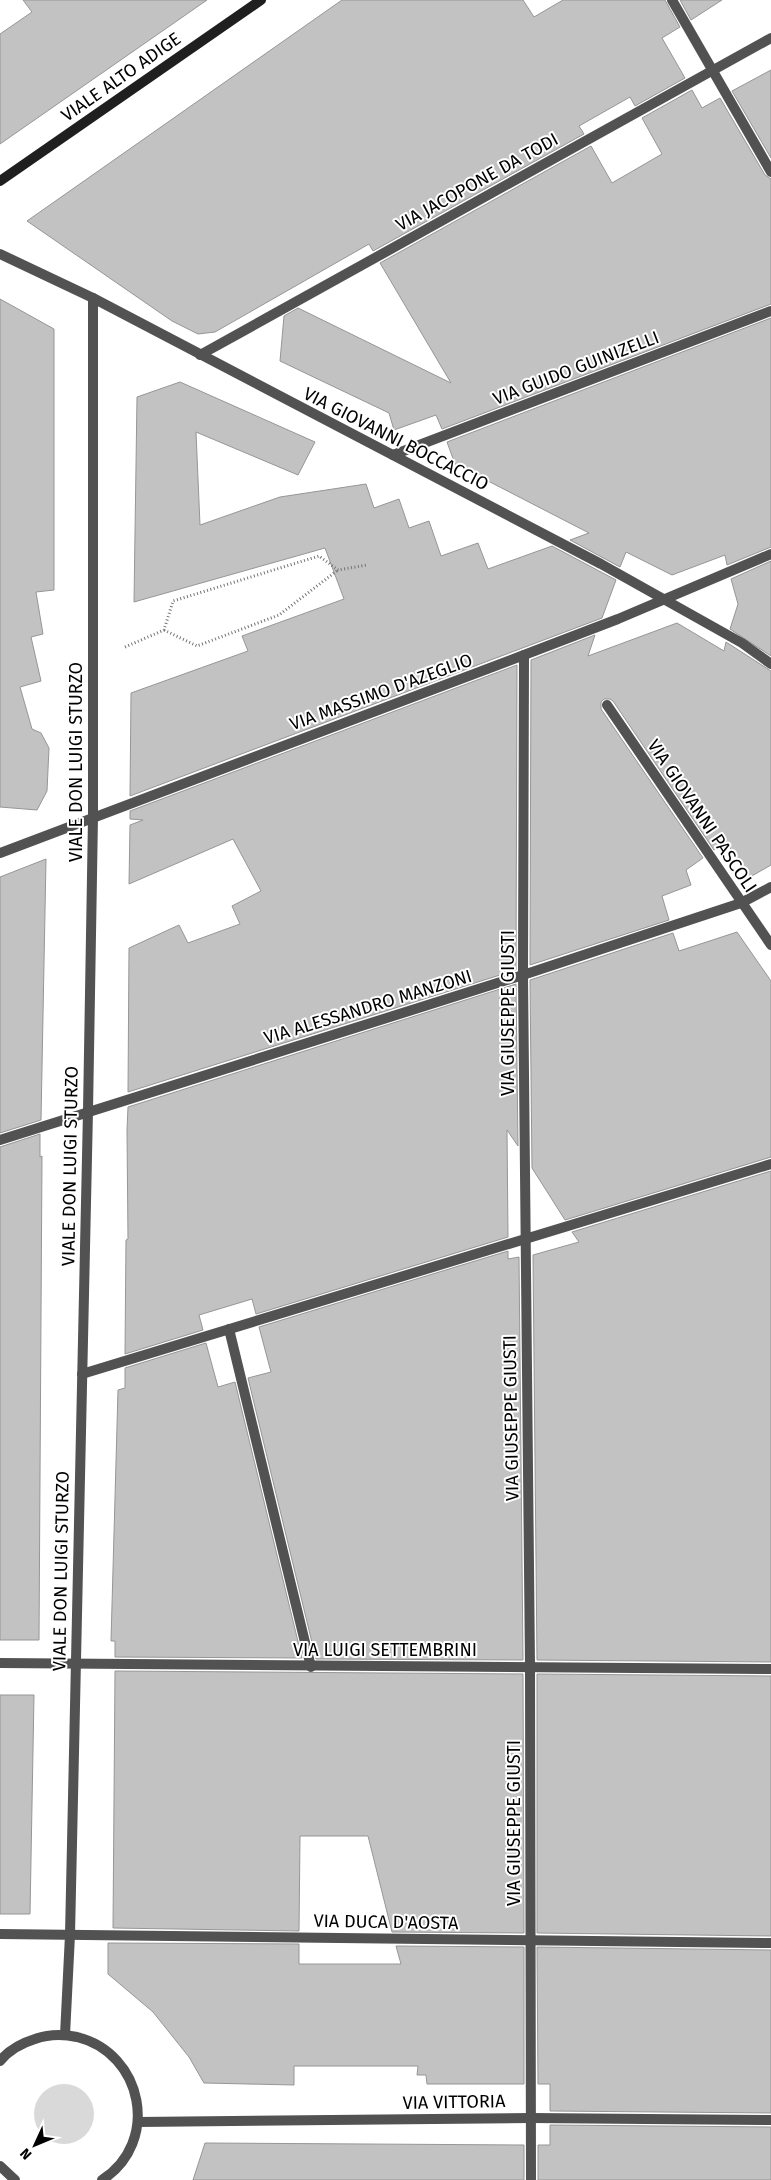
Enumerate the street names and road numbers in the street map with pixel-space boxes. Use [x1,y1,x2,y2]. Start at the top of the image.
street label: VIALE ALTO ADIGE [57,28,185,126]
street label: VIA JACOPONE DA TODI [392,128,562,236]
street label: VIA GUIDO GUINIZELLI [490,326,662,410]
street label: VIA GIOVANNI BOCCACCIO [300,383,492,495]
street label: VIA MASSIMO D'AZEGLIO [287,649,475,735]
street label: VIALE DON LUIGI STURZO [65,662,87,862]
street label: VIA GIOVANNI PASCOLI [643,735,761,897]
street label: VIA GIUSEPPE GIUSTI [497,930,519,1096]
street label: VIA ALESSANDRO MANZONI [261,965,475,1049]
street label: VIALE DON LUIGI STURZO [57,1066,83,1266]
street label: VIA GIUSEPPE GIUSTI [499,1335,523,1501]
street label: VIALE DON LUIGI STURZO [48,1471,74,1671]
street label: VIA LUIGI SETTEMBRINI [293,1639,477,1661]
street label: VIA GIUSEPPE GIUSTI [503,1740,525,1906]
street label: VIA DUCA D'AOSTA [313,1910,459,1934]
street label: VIA VITTORIA [402,2090,506,2114]

